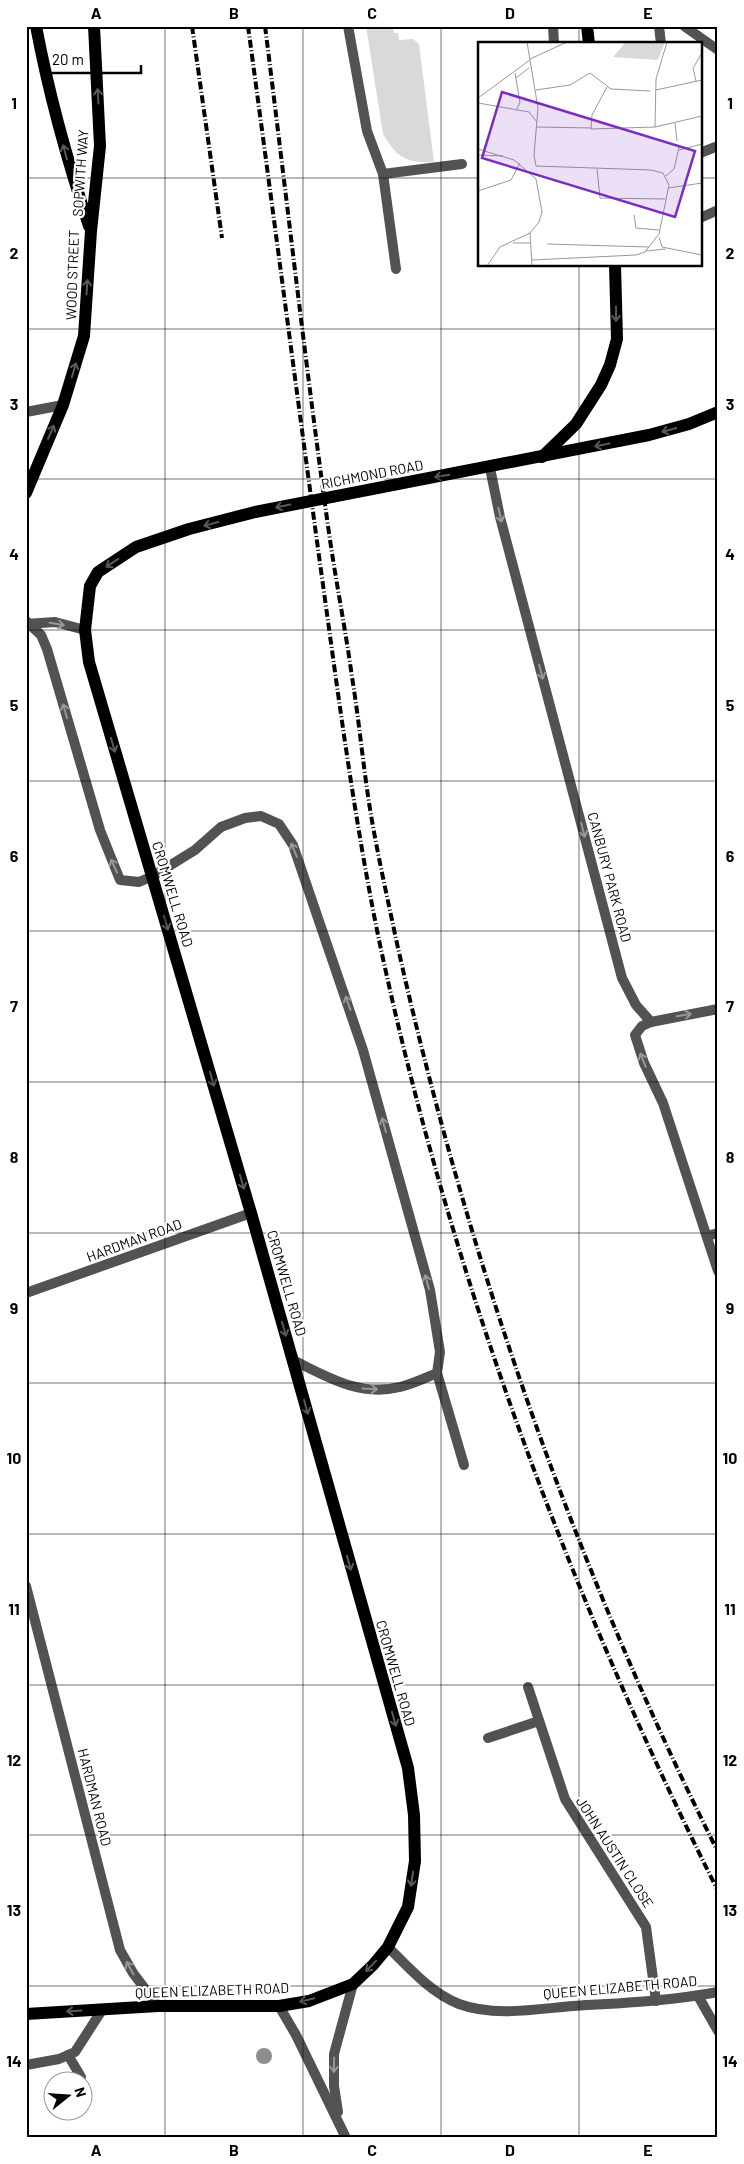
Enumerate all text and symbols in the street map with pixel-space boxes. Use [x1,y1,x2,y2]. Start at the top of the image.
text: A [91,3,102,22]
text: B [229,3,239,22]
text: C [367,3,377,22]
text: D [505,3,515,22]
text: E [643,3,653,22]
scale bar [45,42,141,74]
inset map [478,42,702,266]
text: 20 m [52,50,84,68]
one-way arrow [93,88,102,104]
text: 1 [11,93,17,112]
text: 1 [727,93,733,112]
street label: SOPWITH WAY [68,129,92,217]
one-way arrow [59,144,69,160]
street label: WOOD STREET [62,230,82,320]
text: 2 [10,243,19,262]
text: 2 [726,243,735,262]
one-way arrow [83,279,92,295]
one-way arrow [612,305,621,321]
one-way arrow [69,363,79,379]
text: 3 [10,394,18,413]
text: 3 [726,394,734,413]
one-way arrow [47,425,57,440]
one-way arrow [662,425,678,435]
one-way arrow [594,441,610,450]
street label: RICHMOND ROAD [319,456,425,492]
one-way arrow [435,472,451,482]
one-way arrow [275,502,291,512]
one-way arrow [496,507,505,523]
one-way arrow [203,519,219,529]
text: 4 [9,544,19,563]
text: 4 [725,544,735,563]
one-way arrow [105,558,119,568]
one-way arrow [49,619,65,629]
one-way arrow [537,664,546,680]
text: 5 [10,695,19,714]
text: 5 [726,695,735,714]
one-way arrow [60,704,70,720]
one-way arrow [109,737,118,753]
street label: CANBURY PARK ROAD [584,810,636,944]
one-way arrow [579,821,588,837]
street label: CROMWELL ROAD [149,839,197,949]
one-way arrow [289,843,298,858]
text: 6 [10,846,19,865]
text: 6 [726,846,735,865]
one-way arrow [109,859,119,874]
one-way arrow [162,915,172,931]
text: 7 [10,996,18,1015]
one-way arrow [343,996,352,1012]
text: 7 [726,996,734,1015]
one-way arrow [676,1009,692,1019]
one-way arrow [638,1053,648,1068]
one-way arrow [208,1071,217,1087]
one-way arrow [379,1117,389,1133]
text: 8 [10,1147,19,1166]
text: 8 [726,1147,735,1166]
one-way arrow [238,1174,247,1190]
street label: HARDMAN ROAD [84,1215,184,1265]
street label: CROMWELL ROAD [264,1228,310,1338]
one-way arrow [422,1274,432,1290]
text: 9 [10,1298,18,1317]
text: 9 [726,1298,734,1317]
one-way arrow [280,1320,289,1336]
one-way arrow [361,1384,377,1394]
one-way arrow [301,1398,311,1414]
text: 10 [7,1448,21,1467]
text: 10 [723,1448,737,1467]
one-way arrow [345,1555,355,1571]
text: 11 [8,1599,20,1618]
text: 11 [724,1599,736,1618]
street label: CROMWELL ROAD [373,1618,419,1728]
one-way arrow [389,1711,399,1727]
street label: HARDMAN ROAD [75,1746,115,1848]
text: 12 [7,1750,21,1769]
text: 12 [723,1750,737,1769]
street label: JOHN AUSTIN CLOSE [573,1793,657,1911]
one-way arrow [407,1871,417,1887]
text: 13 [7,1900,21,1919]
text: 13 [723,1900,737,1919]
one-way arrow [365,1960,377,1972]
one-way arrow [125,1961,134,1976]
street label: QUEEN ELIZABETH ROAD [542,1972,698,2002]
street label: QUEEN ELIZABETH ROAD [135,1979,289,2001]
one-way arrow [300,1996,316,2005]
one-way arrow [67,2007,83,2016]
text: 14 [6,2051,22,2070]
text: 14 [722,2051,738,2070]
one-way arrow [329,2056,339,2073]
north arrow [42,2072,92,2122]
text: N [71,2085,90,2099]
text: A [91,2140,102,2159]
text: B [229,2140,239,2159]
text: C [367,2140,377,2159]
text: D [505,2140,515,2159]
text: E [643,2140,653,2159]

